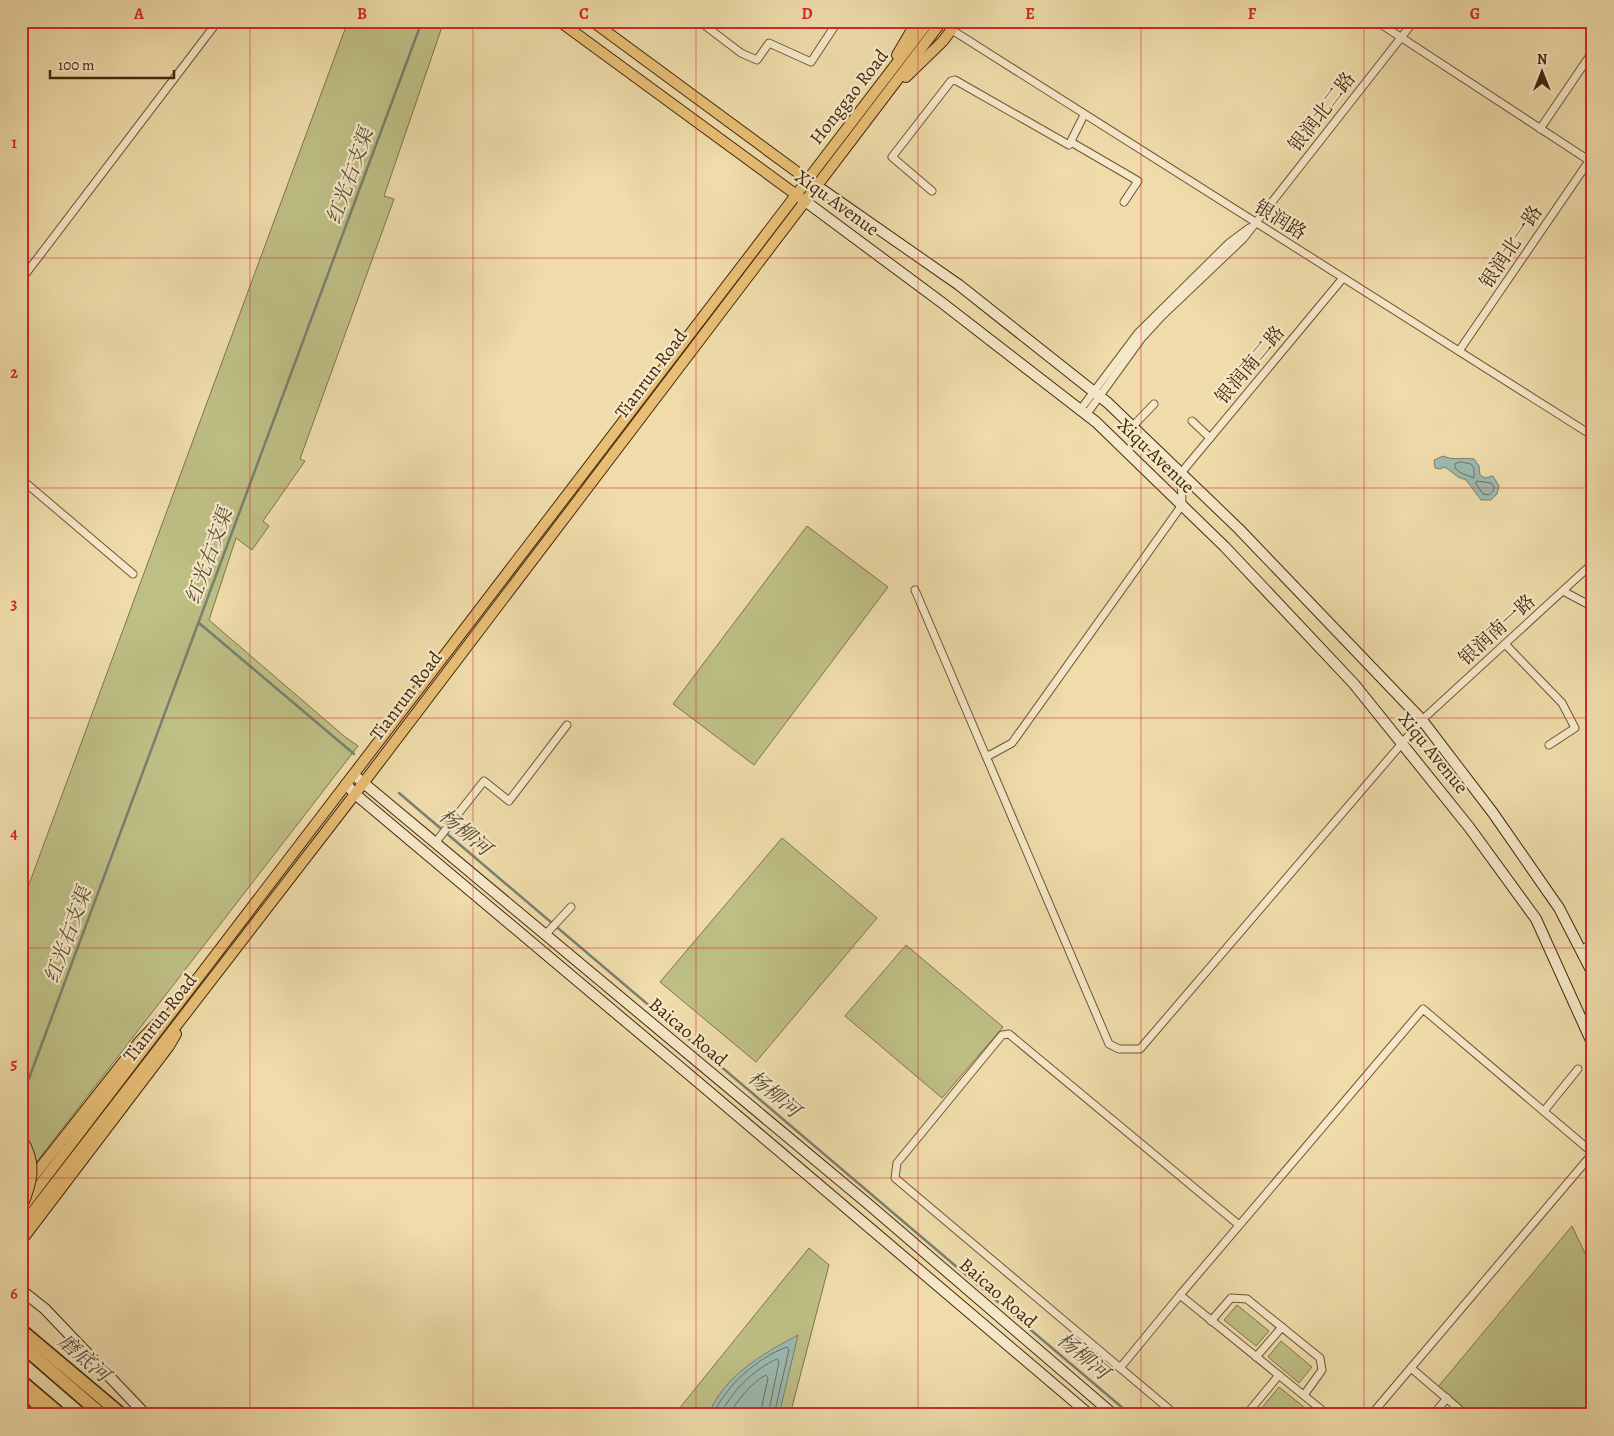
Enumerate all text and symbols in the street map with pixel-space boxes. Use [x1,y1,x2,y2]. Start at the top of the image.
text: A [133,3,145,25]
text: B [357,3,367,25]
text: C [579,3,589,25]
text: D [801,3,813,25]
text: E [1025,3,1035,25]
text: F [1248,3,1257,25]
text: G [1470,3,1480,25]
street label: Honggao Road [804,43,895,150]
scale bar [50,48,174,80]
north arrow [1516,48,1566,98]
text: N [1537,50,1547,69]
text: 100 m [58,55,95,75]
street label: 银润北二路 [1283,67,1361,157]
water label: 红光右支渠 [320,122,381,228]
text: 1 [11,132,17,154]
street label: Xiqu Avenue [790,164,884,242]
street label: 银润路 [1249,194,1311,246]
street label: 银润北一路 [1474,200,1548,294]
street label: 银润南二路 [1210,320,1290,410]
street label: Tianrun Road [609,323,694,424]
text: 2 [10,362,18,384]
street label: Xiqu Avenue [1112,413,1200,499]
water label: 红光右支渠 [179,502,240,608]
street label: 银润南一路 [1453,589,1541,671]
text: 3 [11,593,18,615]
street label: Tianrun Road [364,645,449,746]
street label: Xiqu Avenue [1392,707,1474,799]
water label: 杨柳河 [433,802,499,864]
text: 4 [10,823,18,845]
water label: 红光右支渠 [38,881,99,987]
street label: Tianrun Road [117,968,203,1068]
street label: Baicao Road [643,991,733,1073]
text: 5 [11,1053,18,1075]
water label: 杨柳河 [742,1064,808,1126]
street label: Baicao Road [954,1252,1043,1335]
text: 6 [10,1283,18,1305]
water label: 杨柳河 [1051,1326,1117,1388]
water label: 磨底河 [53,1328,118,1390]

